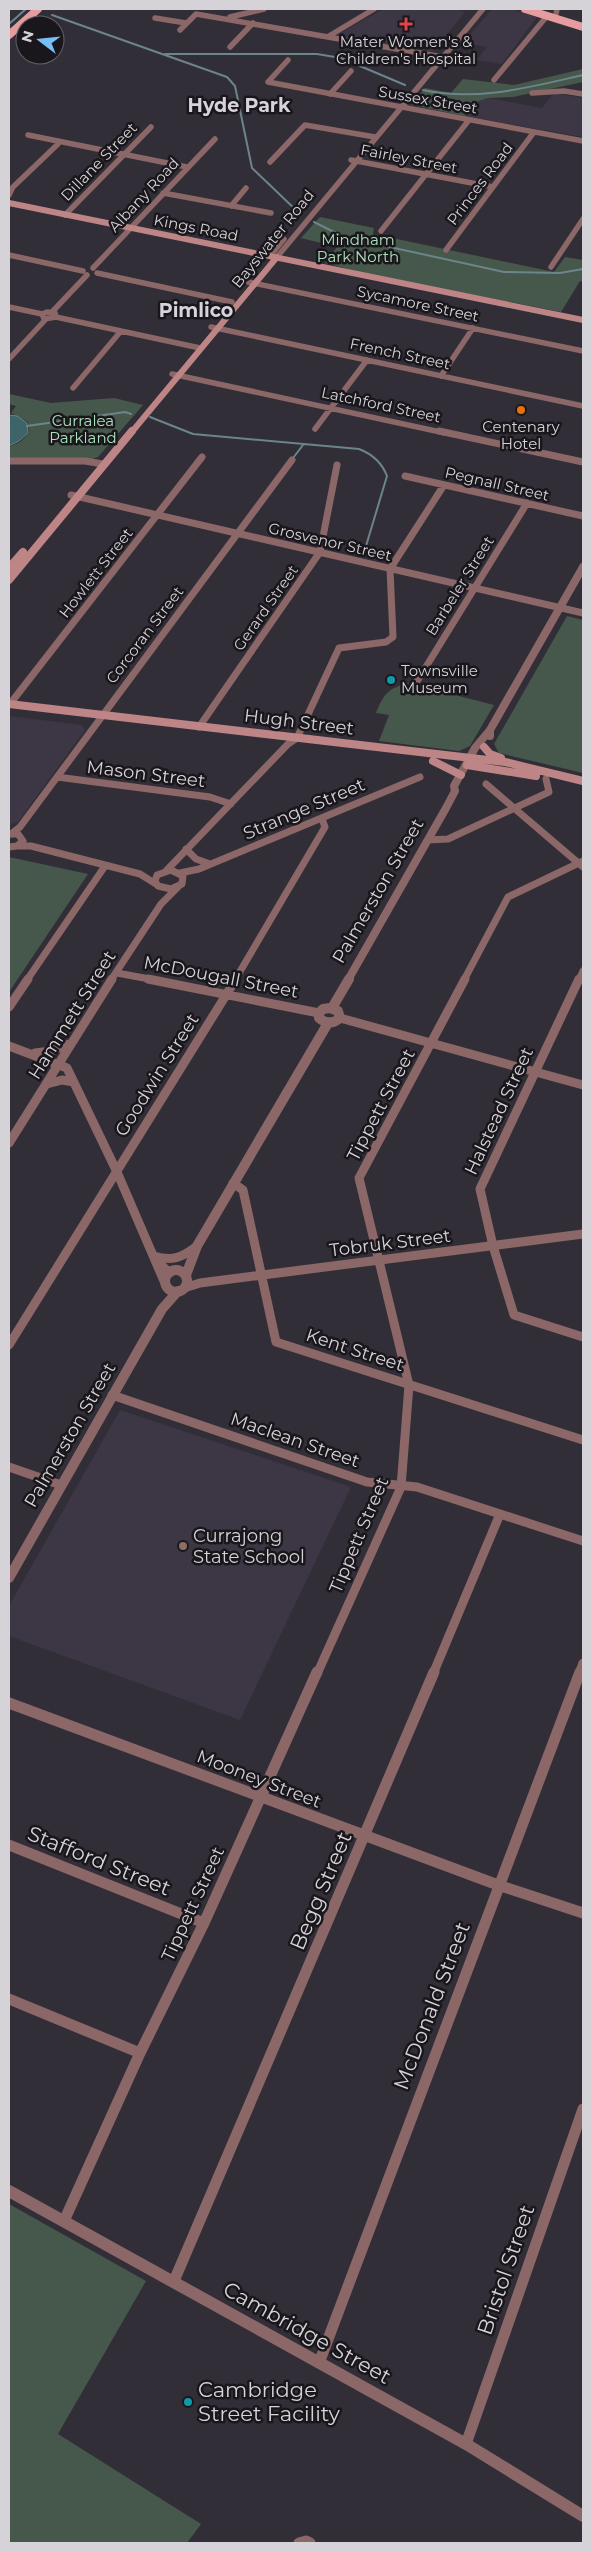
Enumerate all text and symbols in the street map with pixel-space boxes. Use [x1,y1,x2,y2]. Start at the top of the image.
north arrow [15,15,65,65]
marker: Mater Women's & Children's Hospital [399,17,413,31]
text: N [17,28,38,44]
place label: Mater Women's & Children's Hospital [336,32,476,68]
street label: Sussex Street [377,81,479,118]
district label: Hyde Park [188,94,291,117]
street label: Dillane Street [56,118,141,205]
street label: Princes Road [442,139,517,229]
street label: Fairley Street [359,140,459,177]
street label: Albany Road [104,153,183,236]
street label: Bayswater Road [227,186,318,292]
street label: Kings Road [152,210,240,245]
park label: Mindham Park North [317,230,399,266]
street label: Sycamore Street [356,281,481,326]
district label: Pimlico [159,299,233,322]
street label: French Street [348,334,452,373]
street label: Latchford Street [320,383,443,426]
marker: Centenary Hotel [515,404,527,416]
park label: Curralea Parkland [49,411,117,447]
place label: Centenary Hotel [482,417,561,453]
street label: Pegnall Street [443,462,551,505]
street label: Grosvenor Street [267,518,394,565]
street label: Howlett Street [55,524,137,621]
street label: Barbeler Street [421,532,498,639]
street label: Gerard Street [229,561,302,654]
street label: Corcoran Street [102,582,187,687]
place label: Townsville Museum [401,661,478,697]
marker: Townsville Museum [385,674,397,686]
street label: Hugh Street [243,704,355,740]
street label: Mason Street [86,756,206,792]
street label: Strange Street [240,773,368,845]
street label: Palmerston Street [328,815,428,967]
street label: Hammett Street [24,946,120,1084]
street label: McDougall Street [142,951,300,1003]
street label: Goodwin Street [110,1010,204,1140]
street label: Halstead Street [460,1044,538,1178]
street label: Tippett Street [342,1045,420,1165]
street label: Tobruk Street [328,1225,452,1261]
street label: Kent Street [303,1324,407,1376]
street label: Palmerston Street [20,1359,120,1511]
street label: Maclean Street [228,1408,362,1472]
street label: Tippett Street [325,1474,393,1596]
place label: Currajong State School [193,1525,305,1568]
marker: Currajong State School [177,1540,189,1552]
street label: Mooney Street [194,1745,324,1813]
street label: Stafford Street [24,1820,174,1901]
street label: Begg Street [284,1828,357,1954]
street label: Tippett Street [157,1843,229,1965]
street label: McDonald Street [388,1918,475,2093]
street label: Bristol Street [472,2202,539,2338]
street label: Cambridge Street [219,2276,395,2389]
place label: Cambridge Street Facility [198,2377,340,2426]
marker: Cambridge Street Facility [182,2396,194,2408]

